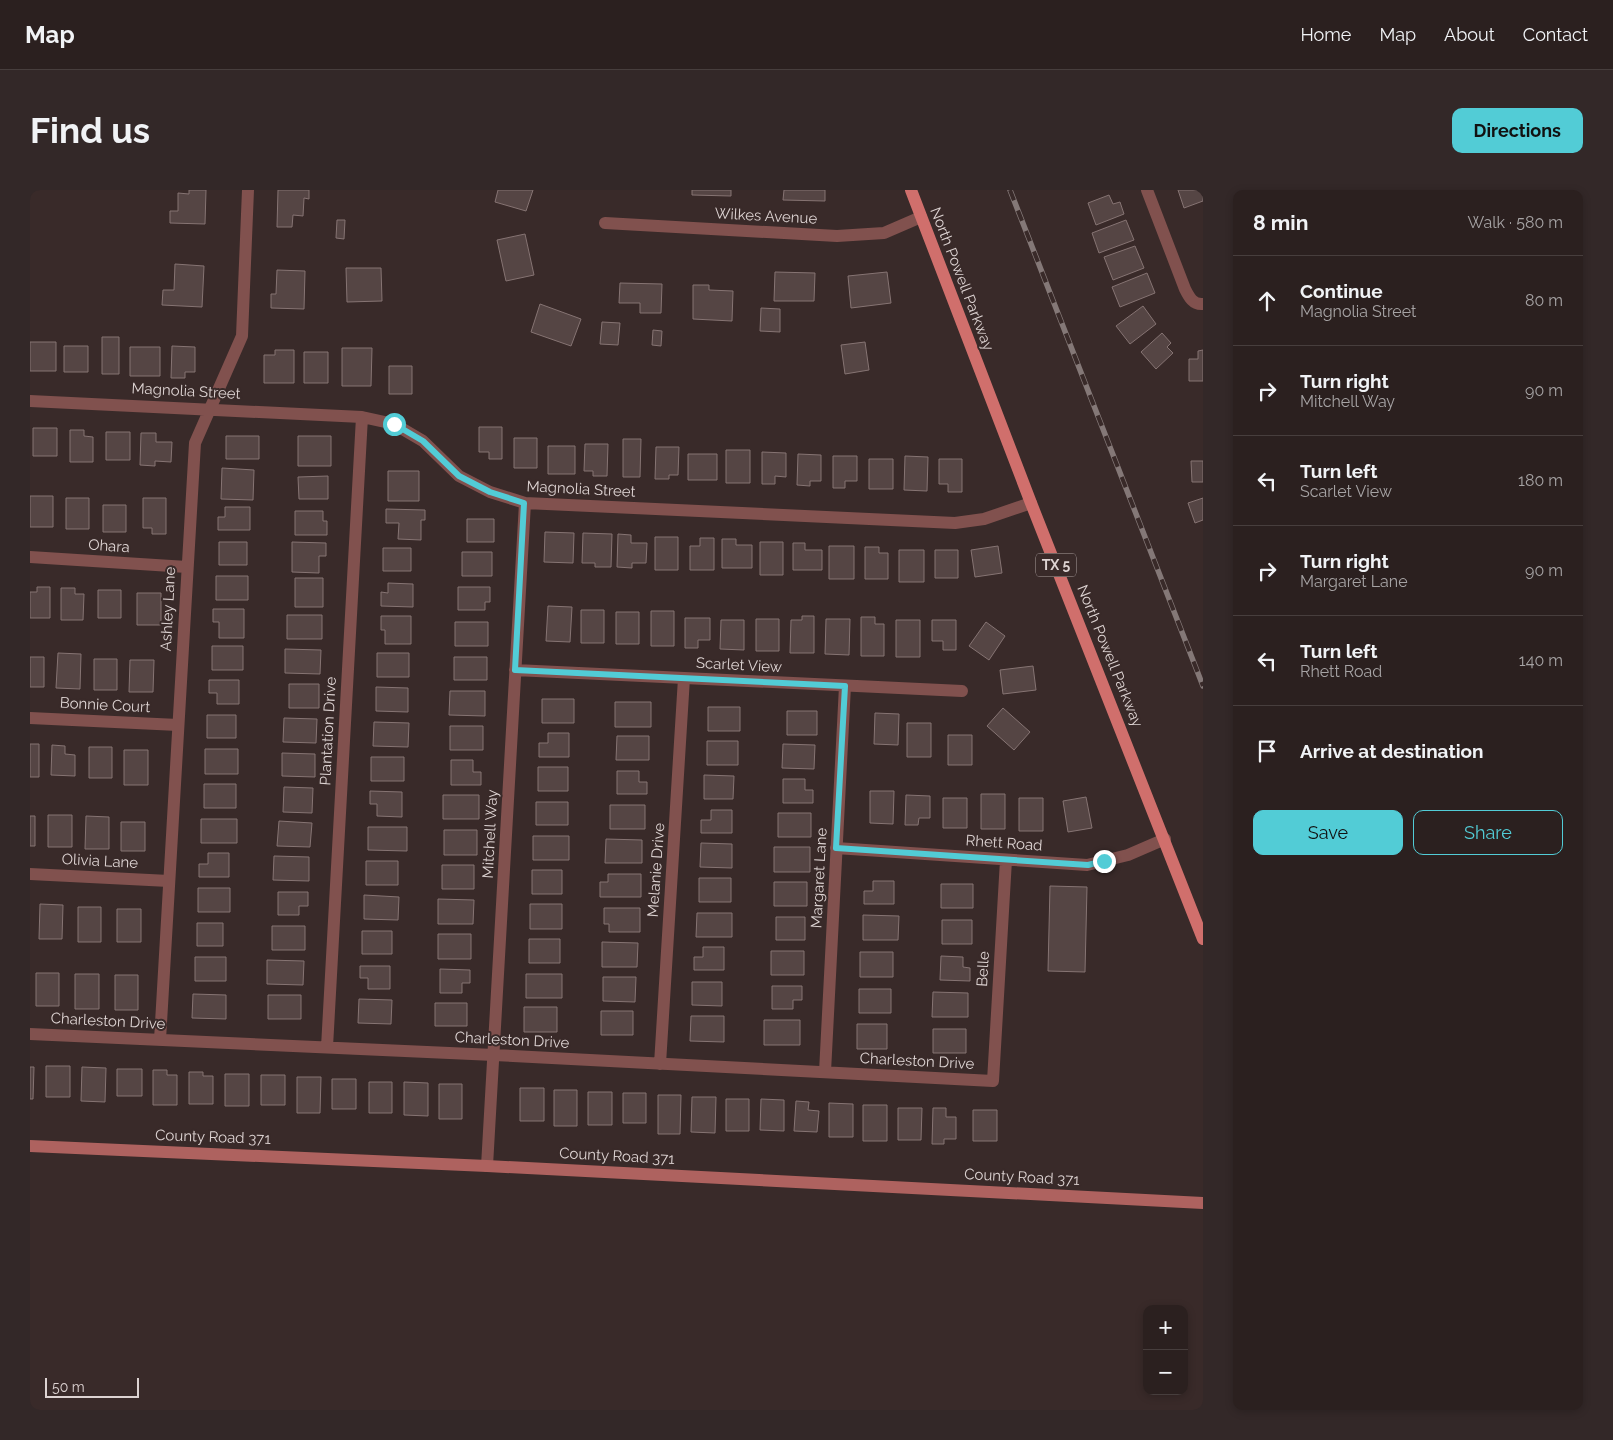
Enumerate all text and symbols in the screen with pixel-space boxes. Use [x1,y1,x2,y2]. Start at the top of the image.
text: Map [25,20,75,49]
text: Home [1300,24,1351,45]
text: Map [1379,24,1416,45]
text: About [1444,24,1495,45]
text: Contact [1523,24,1588,45]
button: Directions [1452,108,1583,153]
text: Find us [30,110,150,151]
street label: Wilkes Avenue [714,204,818,228]
street label: North Powell Parkway [926,205,998,353]
text: 8 min [1253,210,1308,235]
text: Walk · 580 m [1468,213,1563,232]
text: Continue [1300,280,1383,302]
icon: ahead [1253,287,1281,315]
text: 80 m [1525,291,1563,310]
text: Magnolia Street [1300,302,1416,321]
text: Turn right [1300,370,1389,392]
icon: right [1253,377,1281,405]
street label: Magnolia Street [131,379,241,403]
text: 90 m [1525,381,1563,400]
text: Mitchell Way [1300,392,1395,411]
route start [383,413,406,436]
text: Turn left [1300,460,1377,482]
icon: left [1253,467,1281,495]
text: 180 m [1518,471,1563,490]
street label: Magnolia Street [526,477,636,501]
text: Scarlet View [1300,482,1392,501]
street label: Ohara [88,536,130,556]
text: Turn right [1300,550,1389,572]
road number: TX 5 [1036,554,1076,576]
icon: right [1253,557,1281,585]
text: 90 m [1525,561,1563,580]
street label: Ashley Lane [157,566,179,652]
text: Margaret Lane [1300,572,1408,591]
street label: North Powell Parkway [1073,582,1147,730]
text: Turn left [1300,640,1377,662]
icon: left [1253,647,1281,675]
text: 140 m [1519,651,1563,670]
street label: Scarlet View [695,654,783,676]
text: Rhett Road [1300,662,1382,681]
street label: Plantation Drive [316,676,340,786]
street label: Bonnie Court [59,694,151,716]
icon: arrive [1253,737,1281,765]
text: Arrive at destination [1300,740,1484,762]
street label: Mitchell Way [479,789,501,879]
button: Save [1253,810,1403,855]
button: Share [1413,810,1563,855]
street label: Melanie Drive [644,822,668,918]
street label: Margaret Lane [807,827,831,929]
street label: Rhett Road [965,831,1043,855]
street label: Olivia Lane [61,850,139,872]
route end [1093,850,1116,873]
street label: Belle [973,950,993,987]
street label: Charleston Drive [50,1009,166,1033]
street label: Charleston Drive [454,1028,570,1052]
street label: Charleston Drive [859,1049,975,1073]
street label: County Road 371 [155,1126,272,1148]
street label: County Road 371 [559,1144,676,1168]
street label: County Road 371 [964,1165,1081,1189]
map controls [1143,1305,1188,1395]
button: + [1143,1305,1188,1350]
button: − [1143,1350,1188,1395]
scale bar [45,1375,139,1398]
text: 50 m [52,1379,85,1395]

